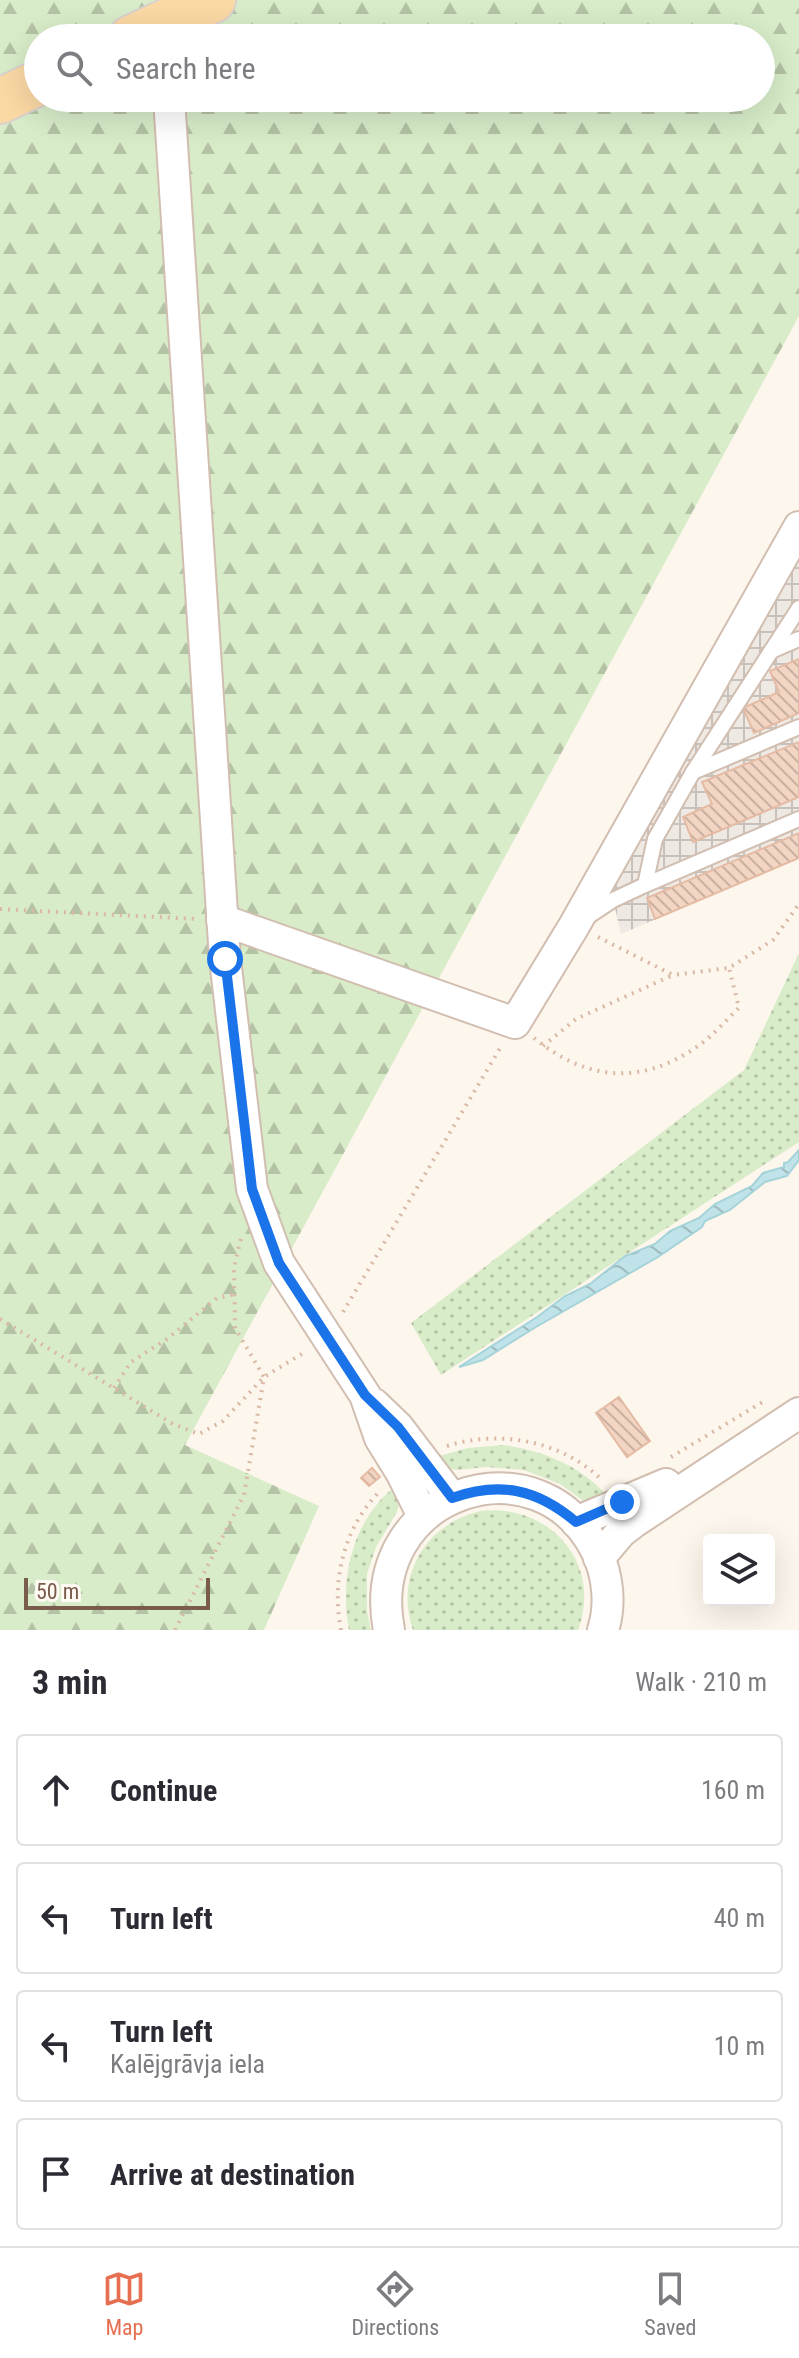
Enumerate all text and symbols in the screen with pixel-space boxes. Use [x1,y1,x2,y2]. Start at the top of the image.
search box [24,24,775,112]
icon: search [52,46,96,90]
text: Search here [116,51,256,86]
route start [207,941,243,977]
route end [604,1484,640,1520]
map controls [703,1534,775,1606]
button: layers [703,1534,775,1606]
scale bar [24,1574,210,1610]
text: 50 m [36,1579,79,1604]
text: 3 min [32,1662,108,1702]
text: Walk · 210 m [635,1667,767,1697]
icon: ahead [34,1768,78,1812]
text: Continue [110,1773,217,1808]
text: 160 m [701,1775,765,1805]
icon: left [34,1896,78,1940]
text: Turn left [110,1901,213,1936]
text: 40 m [714,1903,765,1933]
text: Turn left [110,2014,213,2049]
icon: left [34,2024,78,2068]
text: 10 m [714,2031,765,2061]
text: Kalējgrāvja iela [110,2049,265,2079]
icon: arrive [34,2152,78,2196]
text: Arrive at destination [110,2157,355,2192]
tab: Map [102,2267,146,2340]
tab: Directions [351,2267,439,2340]
tab: Saved [644,2267,697,2340]

